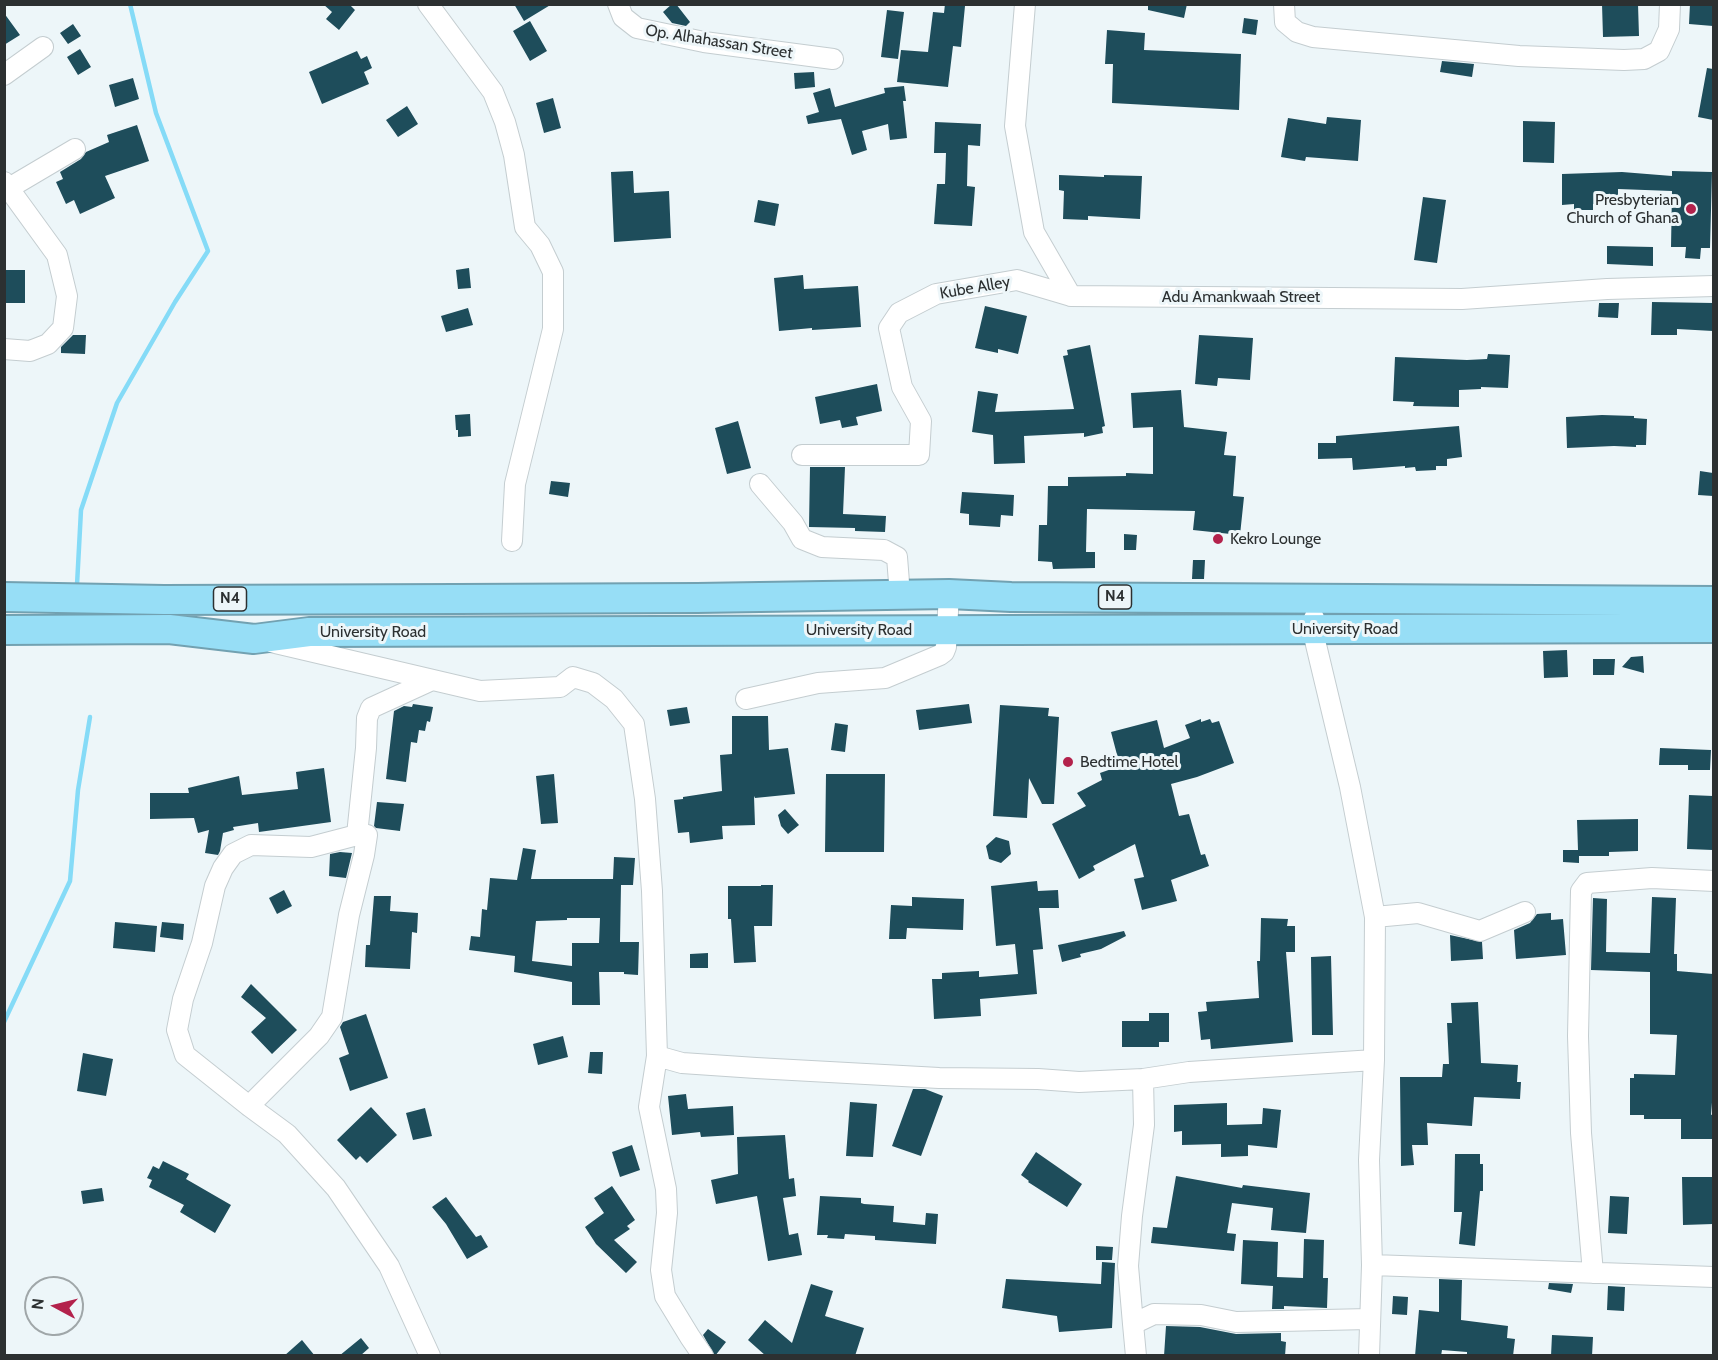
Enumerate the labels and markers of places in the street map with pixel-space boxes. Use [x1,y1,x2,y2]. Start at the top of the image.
place label: Presbyterian Church of Ghana [1566,190,1679,228]
marker: Presbyterian Church of Ghana [1684,202,1698,216]
place label: Kekro Lounge [1230,529,1321,549]
marker: Kekro Lounge [1211,532,1225,546]
place label: Bedtime Hotel [1080,752,1178,772]
marker: Bedtime Hotel [1061,755,1075,769]

